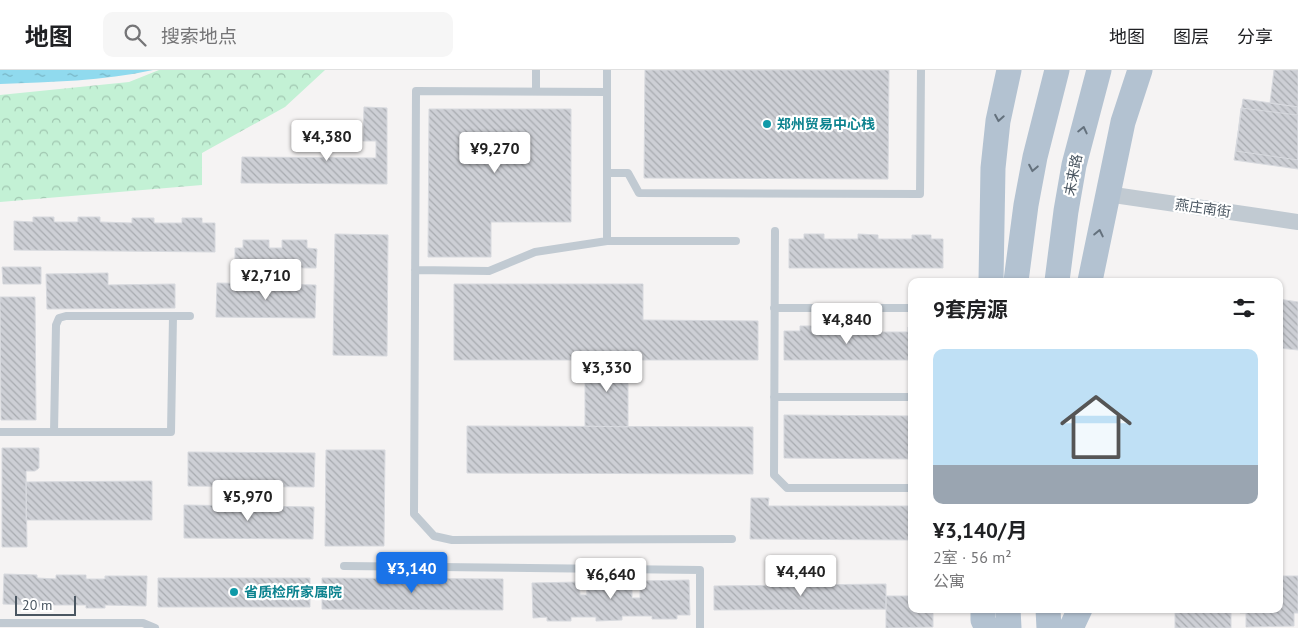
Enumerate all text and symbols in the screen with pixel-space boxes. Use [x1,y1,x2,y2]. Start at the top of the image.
search box [103,12,453,57]
text: 地图 [25,21,73,52]
icon: search [121,21,149,49]
text: 搜索地点 [161,24,237,48]
text: 地图 [1109,25,1145,48]
text: 图层 [1173,25,1209,48]
text: 分享 [1237,25,1273,48]
one-way arrow [995,113,1005,122]
place label: 郑州贸易中心栈 [777,115,875,133]
marker: 郑州贸易中心栈 [761,118,773,130]
pin: ¥4,380 [286,119,368,162]
one-way arrow [1077,125,1088,134]
text: ¥4,380 [302,126,352,146]
pin: ¥9,270 [454,132,536,174]
text: ¥9,270 [470,138,520,158]
street label: 未来路 [1060,153,1086,197]
one-way arrow [1029,164,1039,173]
street label: 燕庄南街 [1174,195,1232,221]
one-way arrow [1094,229,1104,238]
pin: ¥2,710 [225,258,307,301]
text: ¥2,710 [241,265,291,285]
icon: filters [1230,294,1258,322]
text: 9套房源 [933,296,1008,323]
pin: ¥4,840 [806,302,888,345]
text: ¥4,840 [822,309,872,329]
pin: ¥3,330 [566,350,648,393]
text: ¥3,330 [582,357,632,377]
icon: home [1051,382,1141,472]
pin: ¥5,970 [207,480,289,522]
text: ¥5,970 [223,486,273,506]
text: ¥3,140/月 [933,517,1027,544]
text: 2室 · 56 m² [933,547,1012,567]
pin: ¥3,140 [371,552,453,594]
pin: ¥4,440 [760,554,842,597]
text: ¥3,140 [387,558,437,578]
pin: ¥6,640 [570,558,652,600]
text: ¥4,440 [776,561,826,581]
text: ¥6,640 [586,564,636,584]
text: 公寓 [933,571,965,591]
place label: 省质检所家属院 [244,583,342,601]
marker: 省质检所家属院 [228,586,240,598]
scale bar [15,593,76,616]
text: 20 m [22,596,52,614]

